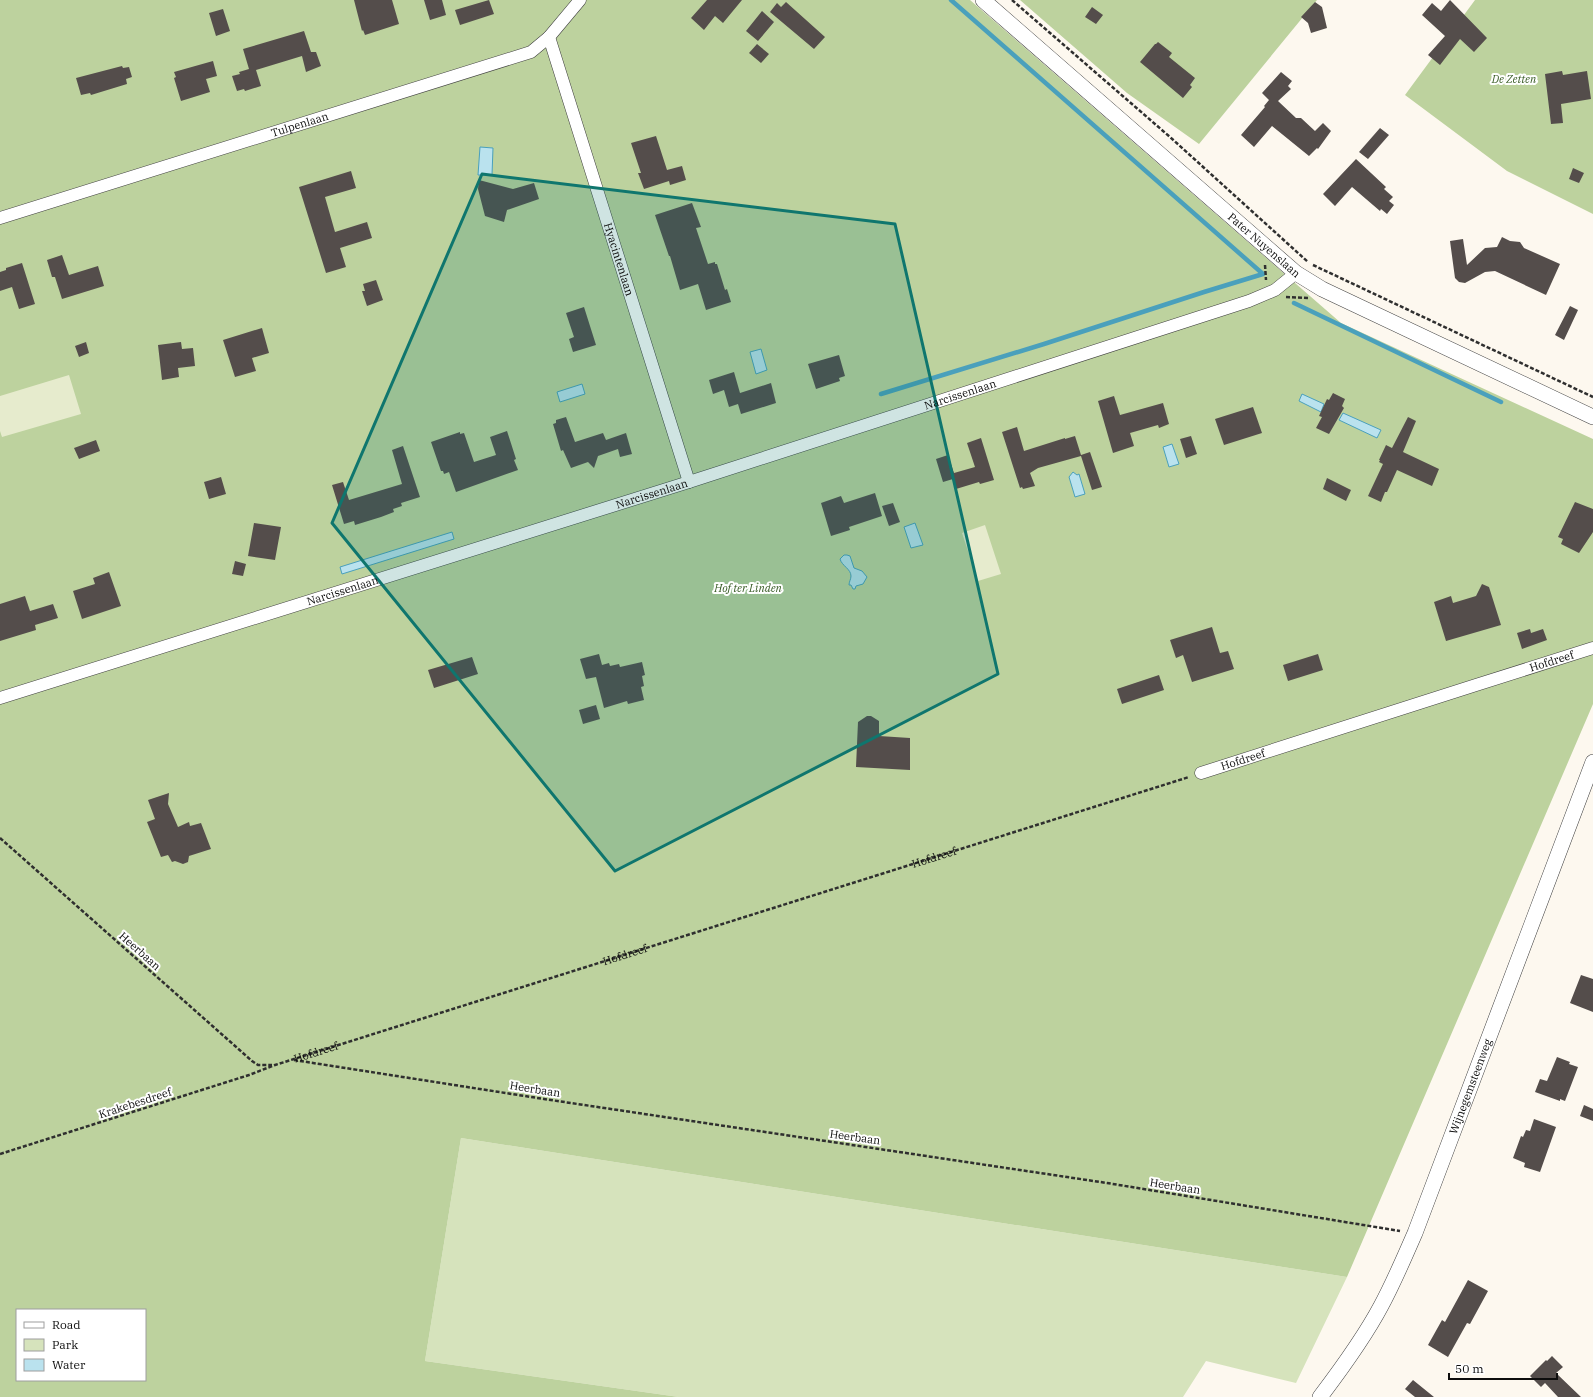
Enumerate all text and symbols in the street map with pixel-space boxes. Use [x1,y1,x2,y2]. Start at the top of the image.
park label: De Zetten [1491,72,1537,86]
street label: Tulpenlaan [269,109,330,140]
street label: Pater Nuyenslaan [1225,210,1303,281]
street label: Hyacintenlaan [601,221,637,298]
street label: Narcissenlaan [922,376,998,412]
street label: Narcissenlaan [614,476,689,512]
street label: Narcissenlaan [305,573,380,608]
park label: Hof ter Linden [713,581,783,595]
street label: Hofdreef [1528,647,1577,675]
street label: Hofdreef [1219,746,1268,773]
street label: Hofdreef [910,843,959,871]
street label: Heerbaan [116,929,164,973]
street label: Hofdreef [601,941,650,968]
street label: Wijnegemsteenweg [1446,1037,1495,1136]
street label: Hofdreef [292,1038,341,1066]
street label: Heerbaan [509,1078,561,1100]
street label: Krakebesdreef [97,1084,174,1121]
street label: Heerbaan [829,1127,881,1147]
street label: Heerbaan [1149,1175,1201,1197]
legend [16,1309,146,1381]
text: Road [52,1317,81,1332]
text: Park [52,1337,78,1352]
scale bar [1449,1355,1557,1381]
text: Water [52,1357,86,1372]
text: 50 m [1455,1361,1484,1376]

